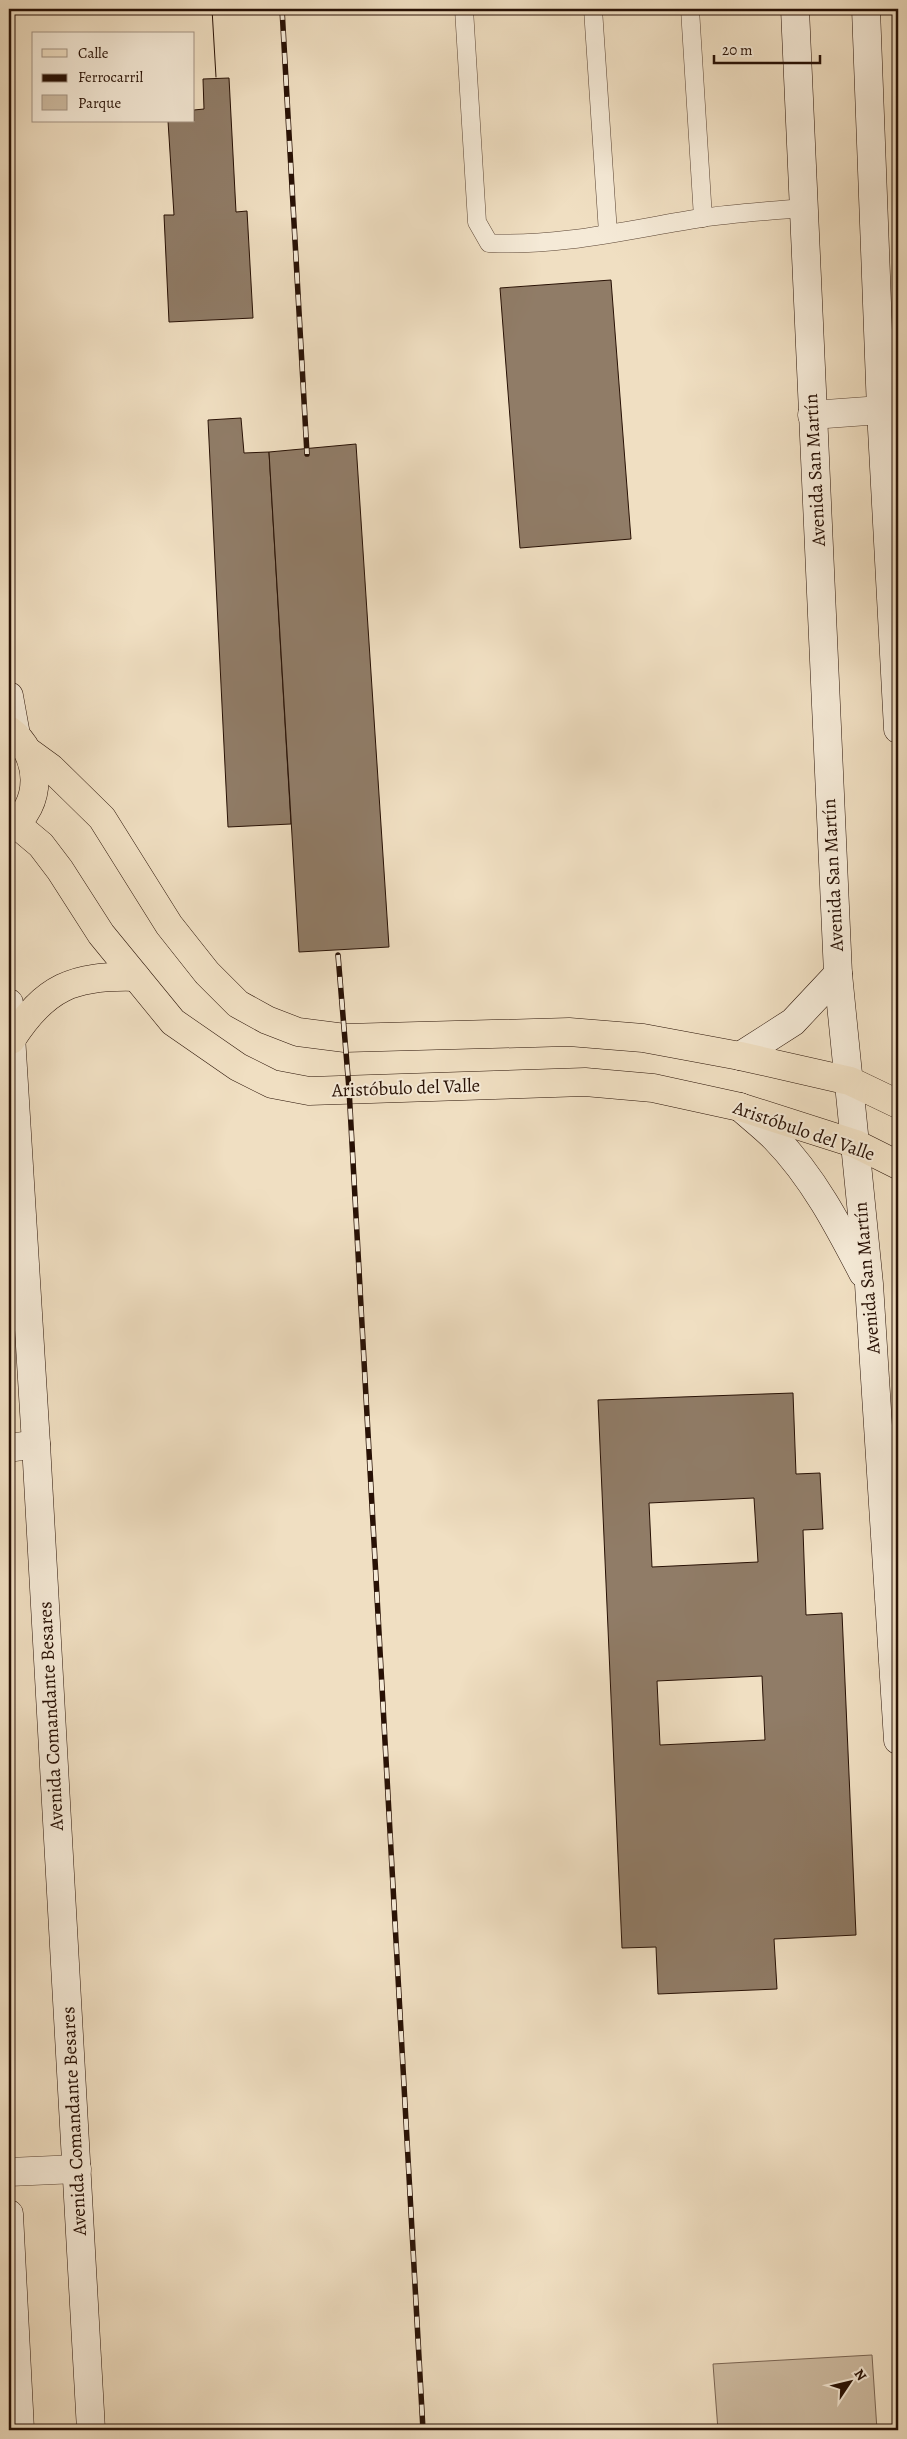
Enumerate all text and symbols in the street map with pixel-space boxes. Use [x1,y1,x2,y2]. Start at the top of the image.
legend [32,32,195,122]
scale bar [714,32,821,64]
text: 20 m [722,40,753,60]
text: Calle [78,43,109,63]
text: Ferrocarril [78,67,143,87]
text: Parque [78,93,121,113]
street label: Avenida San Martín [798,393,832,548]
street label: Avenida San Martín [816,798,850,953]
street label: Aristóbulo del Valle [330,1072,481,1104]
street label: Aristóbulo del Valle [729,1094,878,1167]
street label: Avenida San Martín [847,1201,887,1356]
street label: Avenida Comandante Besares [32,1601,70,1832]
street label: Avenida Comandante Besares [55,2006,93,2237]
north arrow [824,2356,874,2406]
text: N [850,2365,871,2384]

